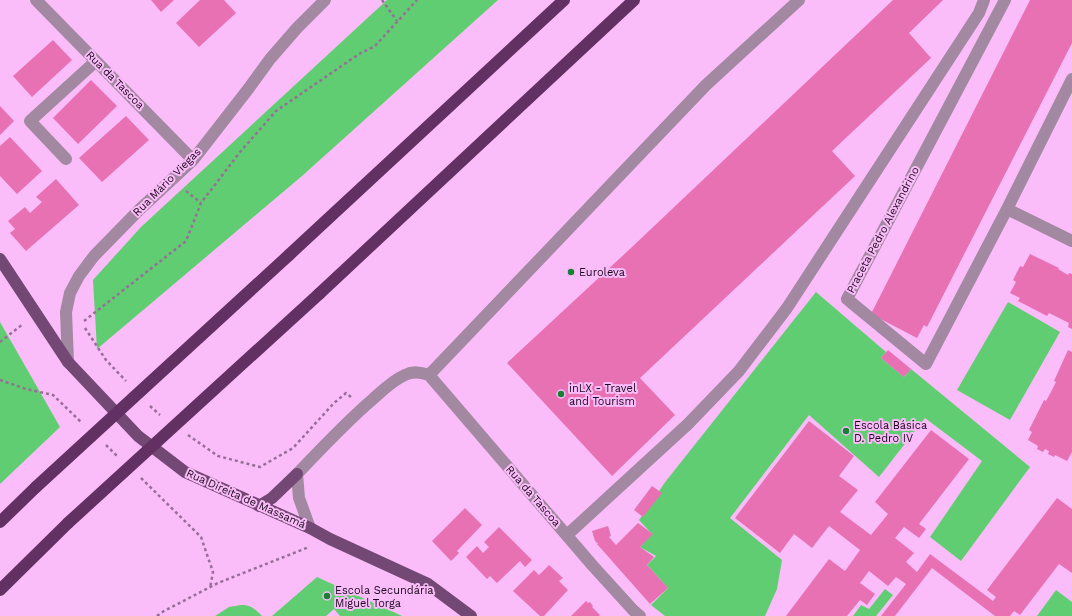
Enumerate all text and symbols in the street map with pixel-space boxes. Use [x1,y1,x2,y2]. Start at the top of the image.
street label: Rua da Tascoa [83,48,147,112]
street label: Rua Mário Viegas [130,145,204,219]
street label: Praceta Pedro Alexandrino [844,165,922,295]
place label: Euroleva [579,266,625,279]
marker: Euroleva [566,267,576,277]
place label: inLX - Travel and Tourism [569,382,637,408]
marker: inLX - Travel and Tourism [556,389,566,399]
place label: Escola Básica D. Pedro IV [854,419,927,445]
marker: Escola Básica D. Pedro IV [841,426,851,436]
street label: Rua da Tascoa [503,463,563,529]
street label: Rua Direita de Massamá [184,467,308,531]
place label: Escola Secundária Miguel Torga [335,584,434,610]
marker: Escola Secundária Miguel Torga [322,591,332,601]

